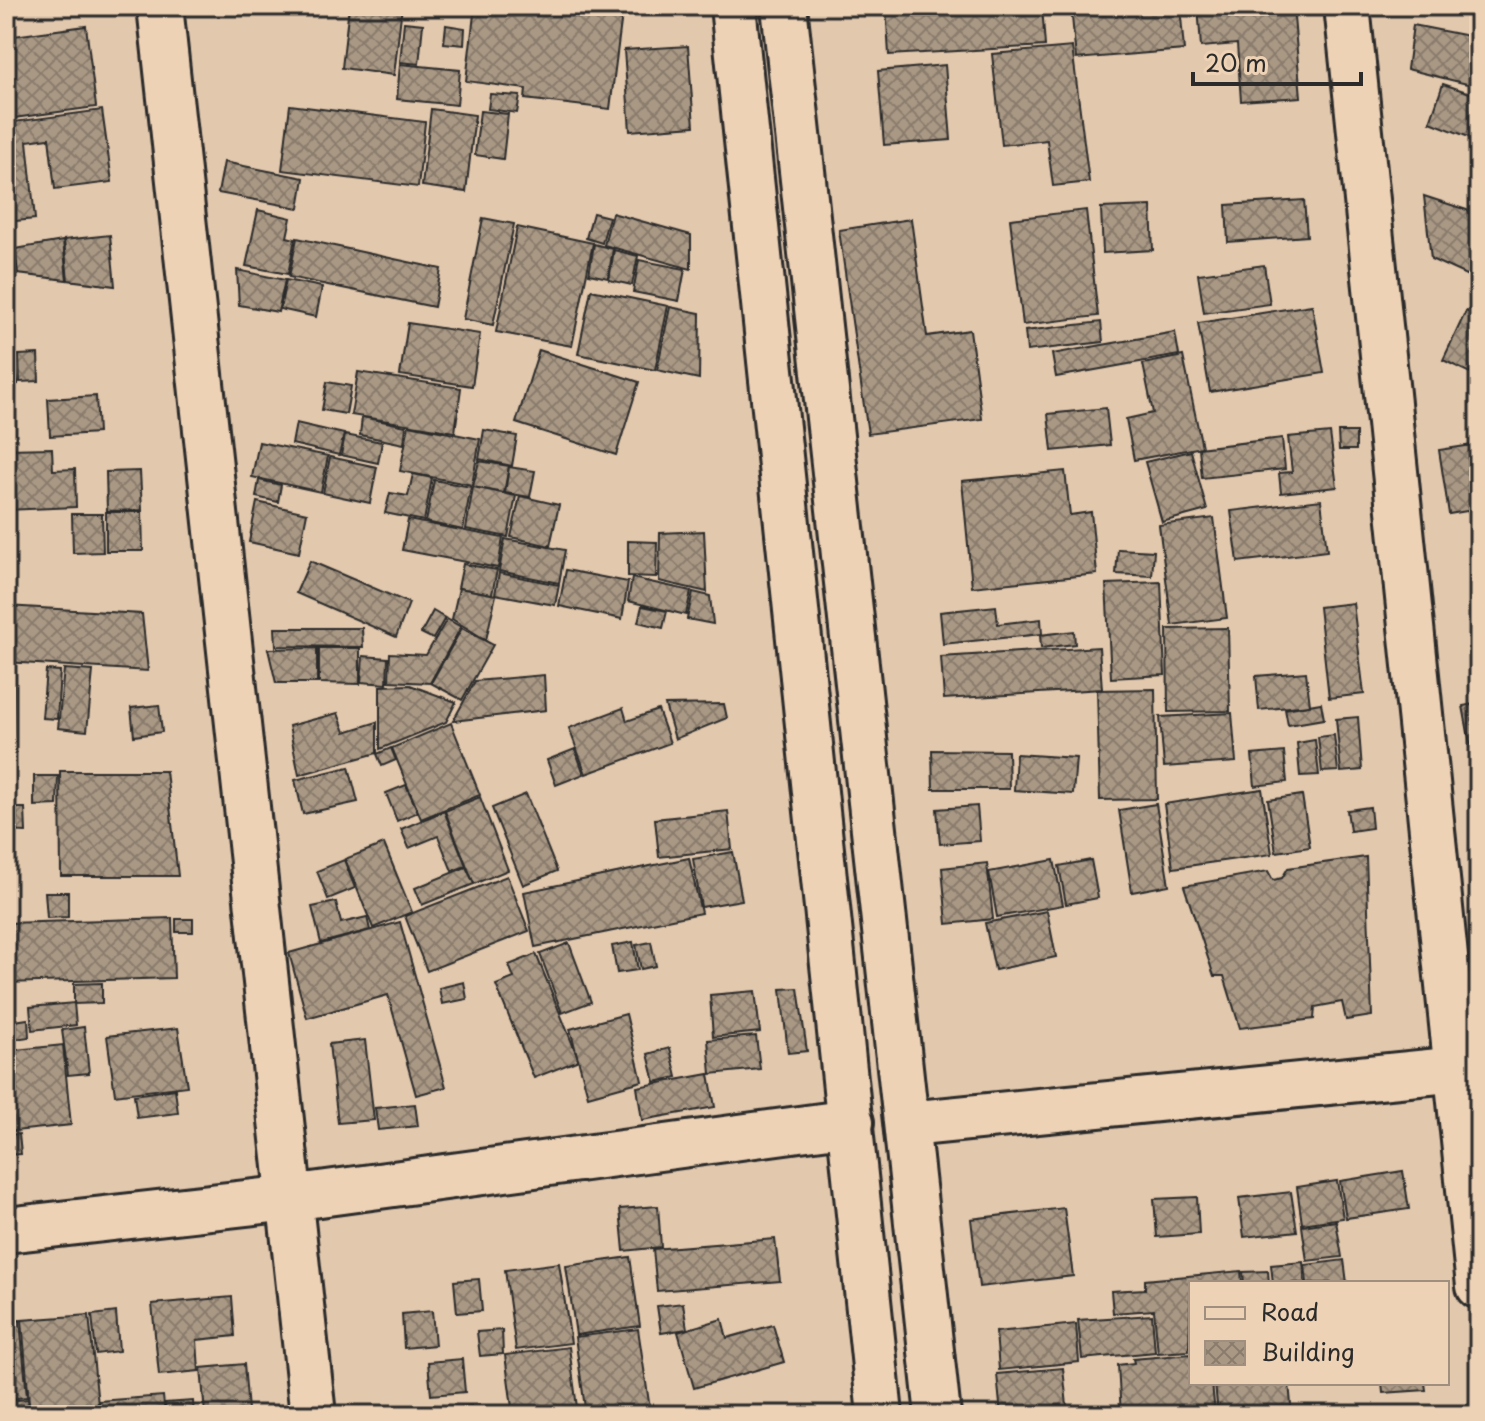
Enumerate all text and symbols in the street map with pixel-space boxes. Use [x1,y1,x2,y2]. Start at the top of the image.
scale bar [1193,36,1361,86]
text: 20 m [1205,44,1267,80]
legend [1189,1281,1449,1385]
text: Road [1261,1293,1319,1329]
text: Building [1261,1333,1355,1369]

